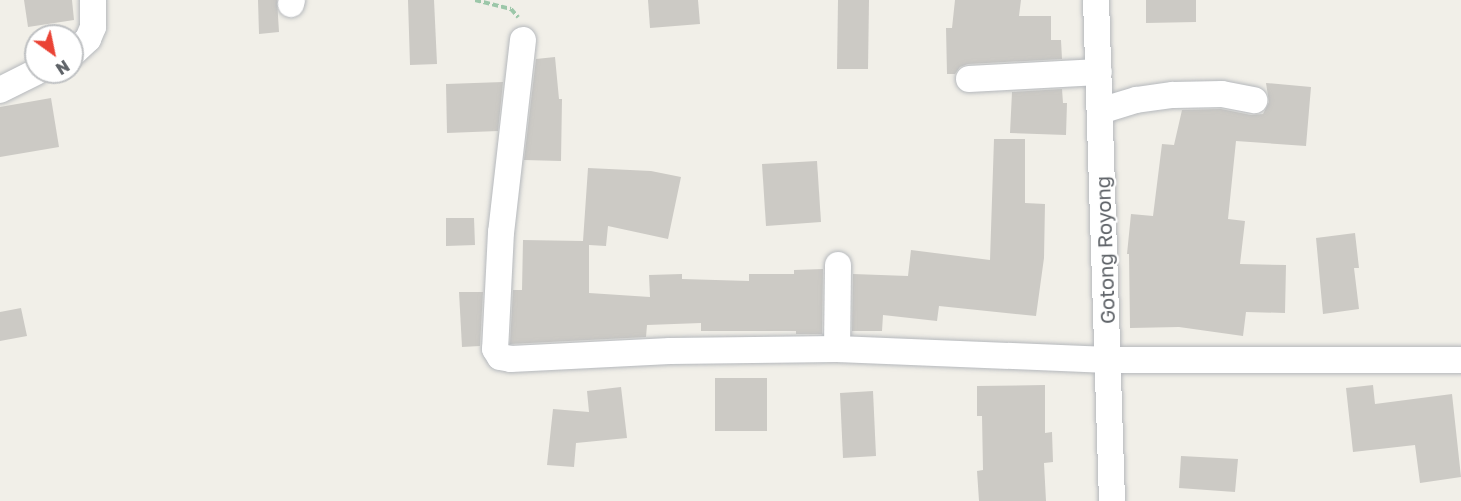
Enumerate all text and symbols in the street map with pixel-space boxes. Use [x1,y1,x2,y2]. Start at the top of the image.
north arrow [24,24,84,84]
text: N [52,56,73,79]
street label: Gotong Royong [1090,176,1120,324]

